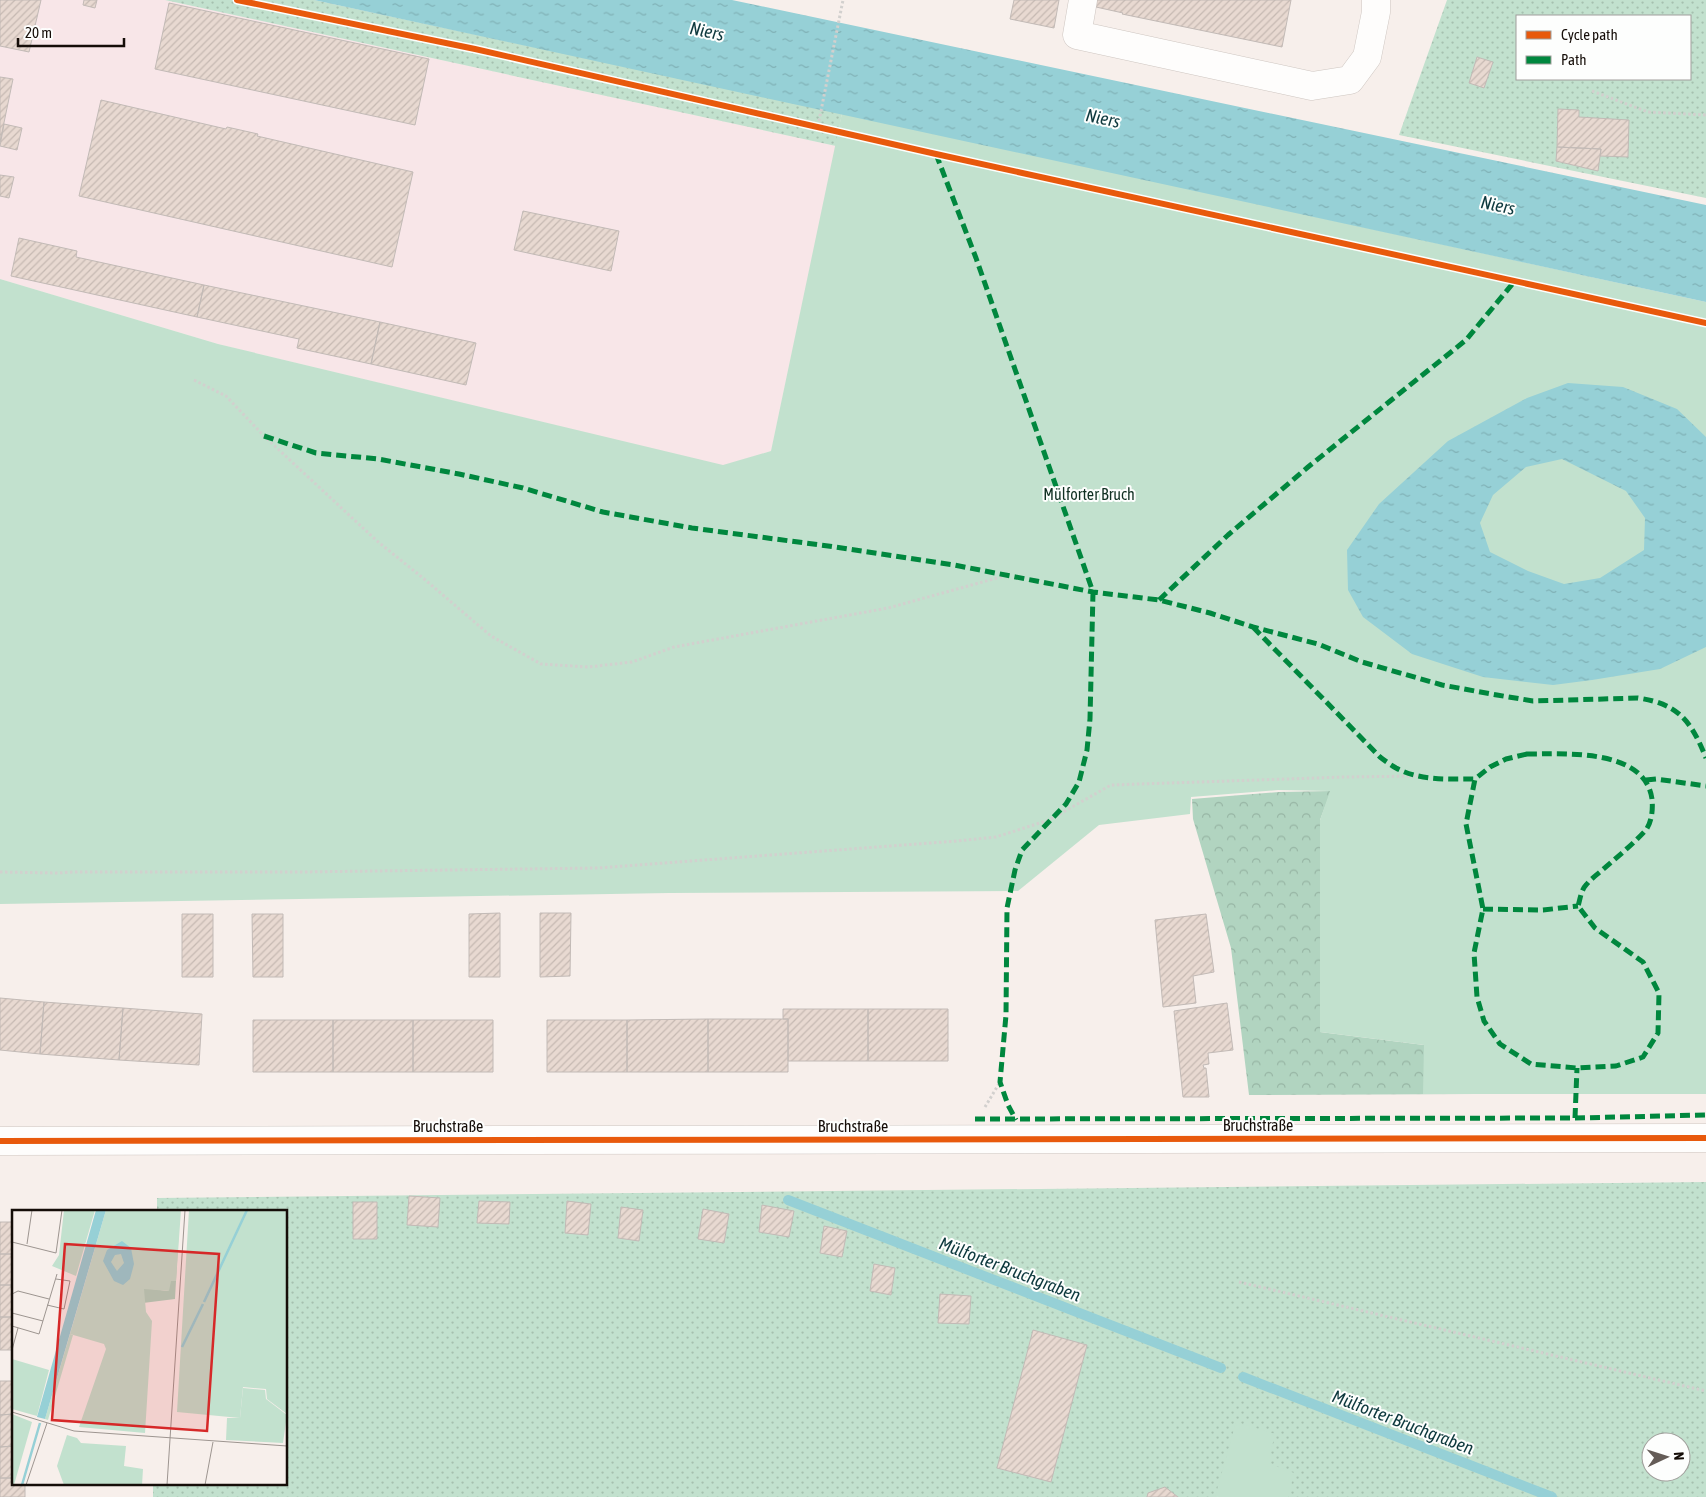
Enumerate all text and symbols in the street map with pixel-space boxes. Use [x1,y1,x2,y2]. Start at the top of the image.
scale bar [18,15,124,47]
legend [1516,15,1691,80]
water label: Niers [688,17,726,45]
text: 20 m [25,24,52,41]
text: Cycle path [1561,26,1618,43]
text: Path [1561,51,1587,68]
water label: Niers [1084,104,1122,132]
water label: Niers [1479,191,1517,219]
park label: Mülforter Bruch [1043,485,1135,503]
street label: Bruchstraße [1223,1116,1293,1134]
street label: Bruchstraße [413,1117,483,1135]
street label: Bruchstraße [818,1117,888,1135]
inset map [12,1210,288,1484]
water label: Mülforter Bruchgraben [936,1232,1084,1306]
water label: Mülforter Bruchgraben [1329,1385,1477,1459]
north arrow [1641,1432,1691,1482]
text: N [1671,1451,1687,1461]

